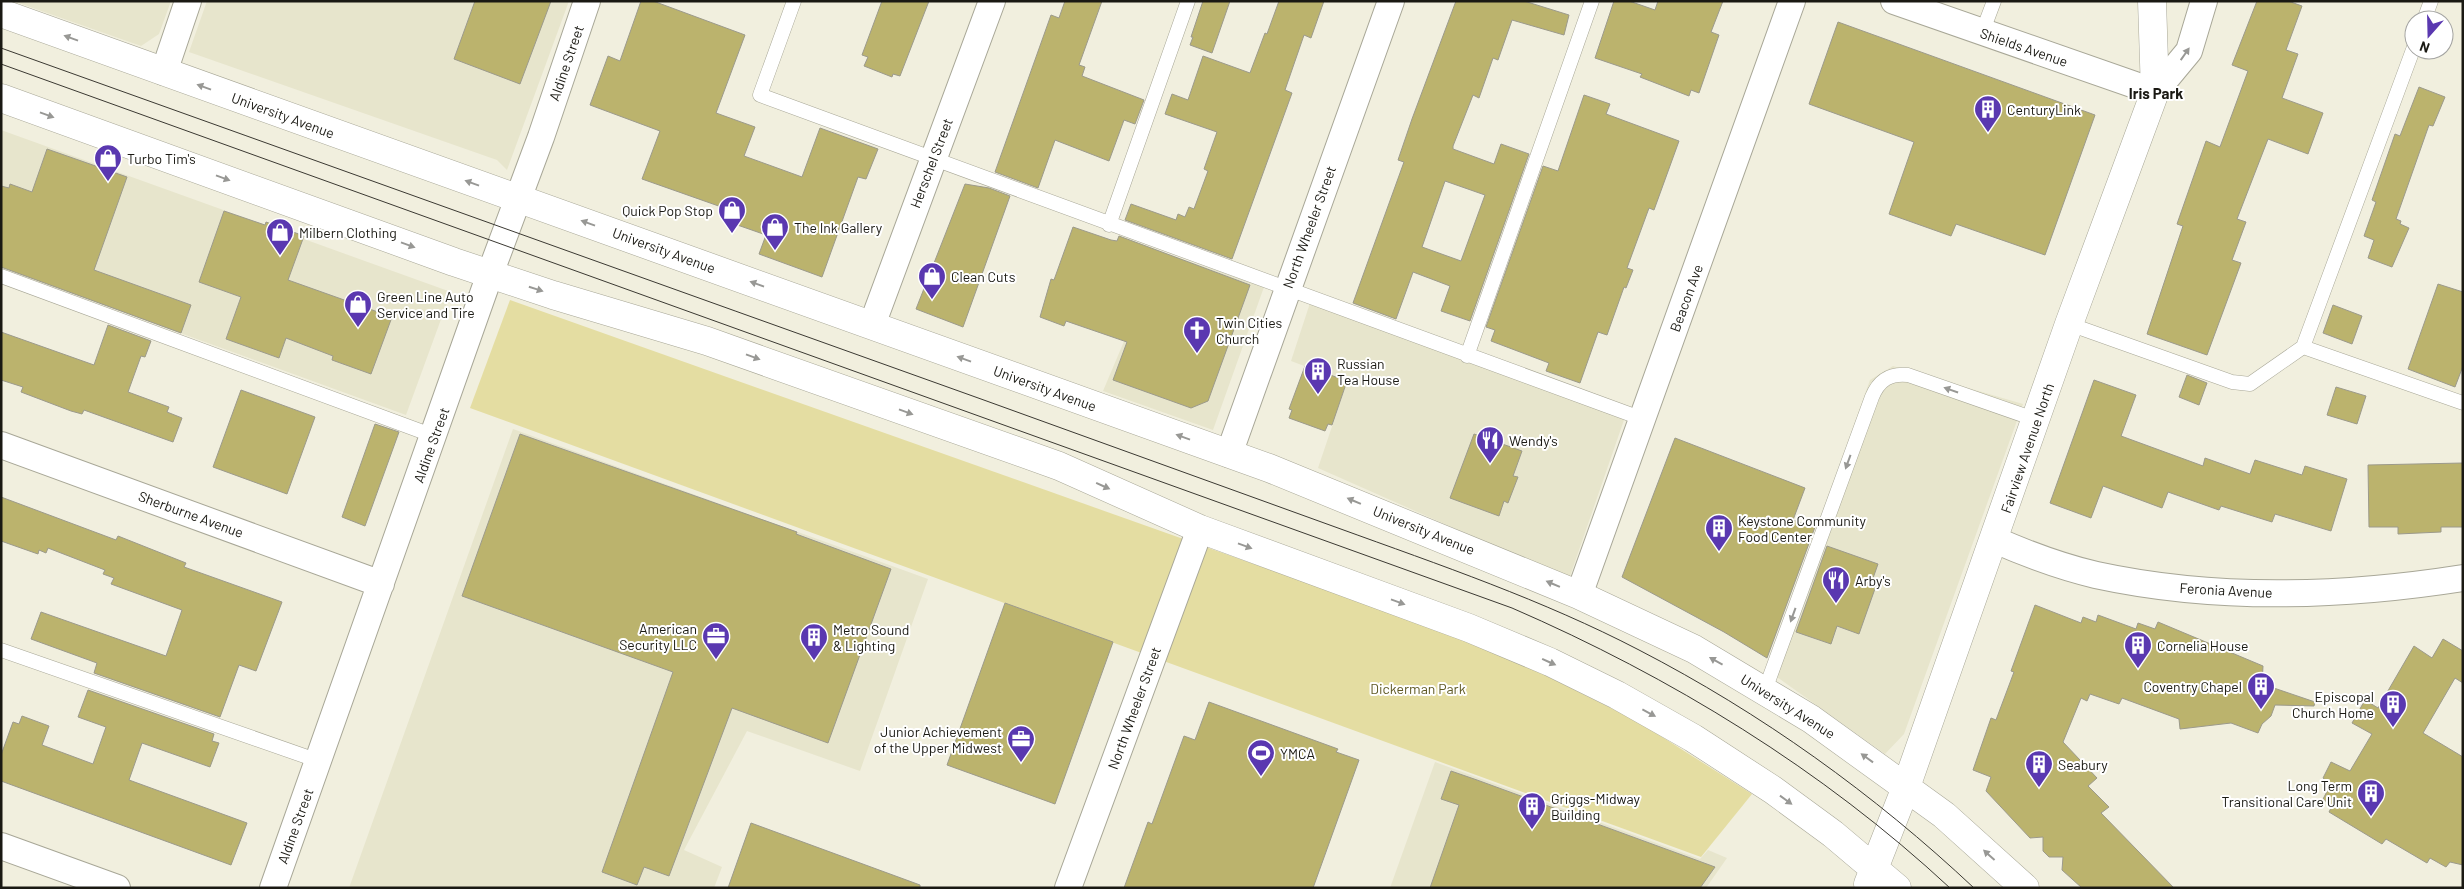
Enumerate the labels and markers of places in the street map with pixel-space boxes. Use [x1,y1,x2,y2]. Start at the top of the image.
building icon: CenturyLink [1973,94,2003,133]
place label: CenturyLink [2007,101,2081,118]
shop icon: Turbo Tim's [93,143,123,182]
place label: Turbo Tim's [127,150,196,167]
shop icon: Quick Pop Stop [717,195,747,234]
place label: Quick Pop Stop [622,202,713,219]
shop icon: The Ink Gallery [760,212,790,251]
shop icon: Milbern Clothing [265,217,295,256]
place label: The Ink Gallery [794,219,883,236]
place label: Milbern Clothing [299,224,397,241]
shop icon: Clean Cuts [917,261,947,300]
place label: Clean Cuts [951,268,1016,285]
place label: Green Line Auto Service and Tire [377,288,475,321]
shop icon: Green Line Auto Service and Tire [343,289,373,328]
place label: Twin Cities Church [1216,314,1283,347]
church icon: Twin Cities Church [1182,315,1212,354]
place label: Russian Tea House [1337,355,1400,388]
building icon: Russian Tea House [1303,356,1333,395]
restaurant icon: Wendy's [1475,425,1505,464]
place label: Wendy's [1509,432,1558,449]
place label: Keystone Community Food Center [1738,512,1867,545]
building icon: Keystone Community Food Center [1704,513,1734,552]
restaurant icon: Arby's [1821,565,1851,604]
place label: Arby's [1855,572,1891,589]
place label: American Security LLC [619,620,697,653]
office icon: American Security LLC [701,621,731,660]
place label: Metro Sound & Lighting [833,621,909,654]
building icon: Metro Sound & Lighting [799,622,829,661]
building icon: Cornelia House [2123,630,2153,669]
place label: Cornelia House [2157,637,2248,654]
building icon: Coventry Chapel [2246,671,2276,710]
place label: Coventry Chapel [2143,678,2242,695]
place label: Episcopal Church Home [2292,688,2374,721]
building icon: Episcopal Church Home [2378,689,2408,728]
place label: Junior Achievement of the Upper Midwest [874,723,1002,756]
office icon: Junior Achievement of the Upper Midwest [1006,724,1036,763]
sports icon: YMCA [1246,738,1276,777]
place label: YMCA [1280,745,1315,762]
building icon: Seabury [2024,749,2054,788]
place label: Seabury [2058,756,2108,773]
place label: Long Term Transitional Care Unit [2222,777,2352,810]
building icon: Long Term Transitional Care Unit [2356,778,2386,817]
place label: Griggs-Midway Building [1551,790,1641,823]
building icon: Griggs-Midway Building [1517,791,1547,830]

